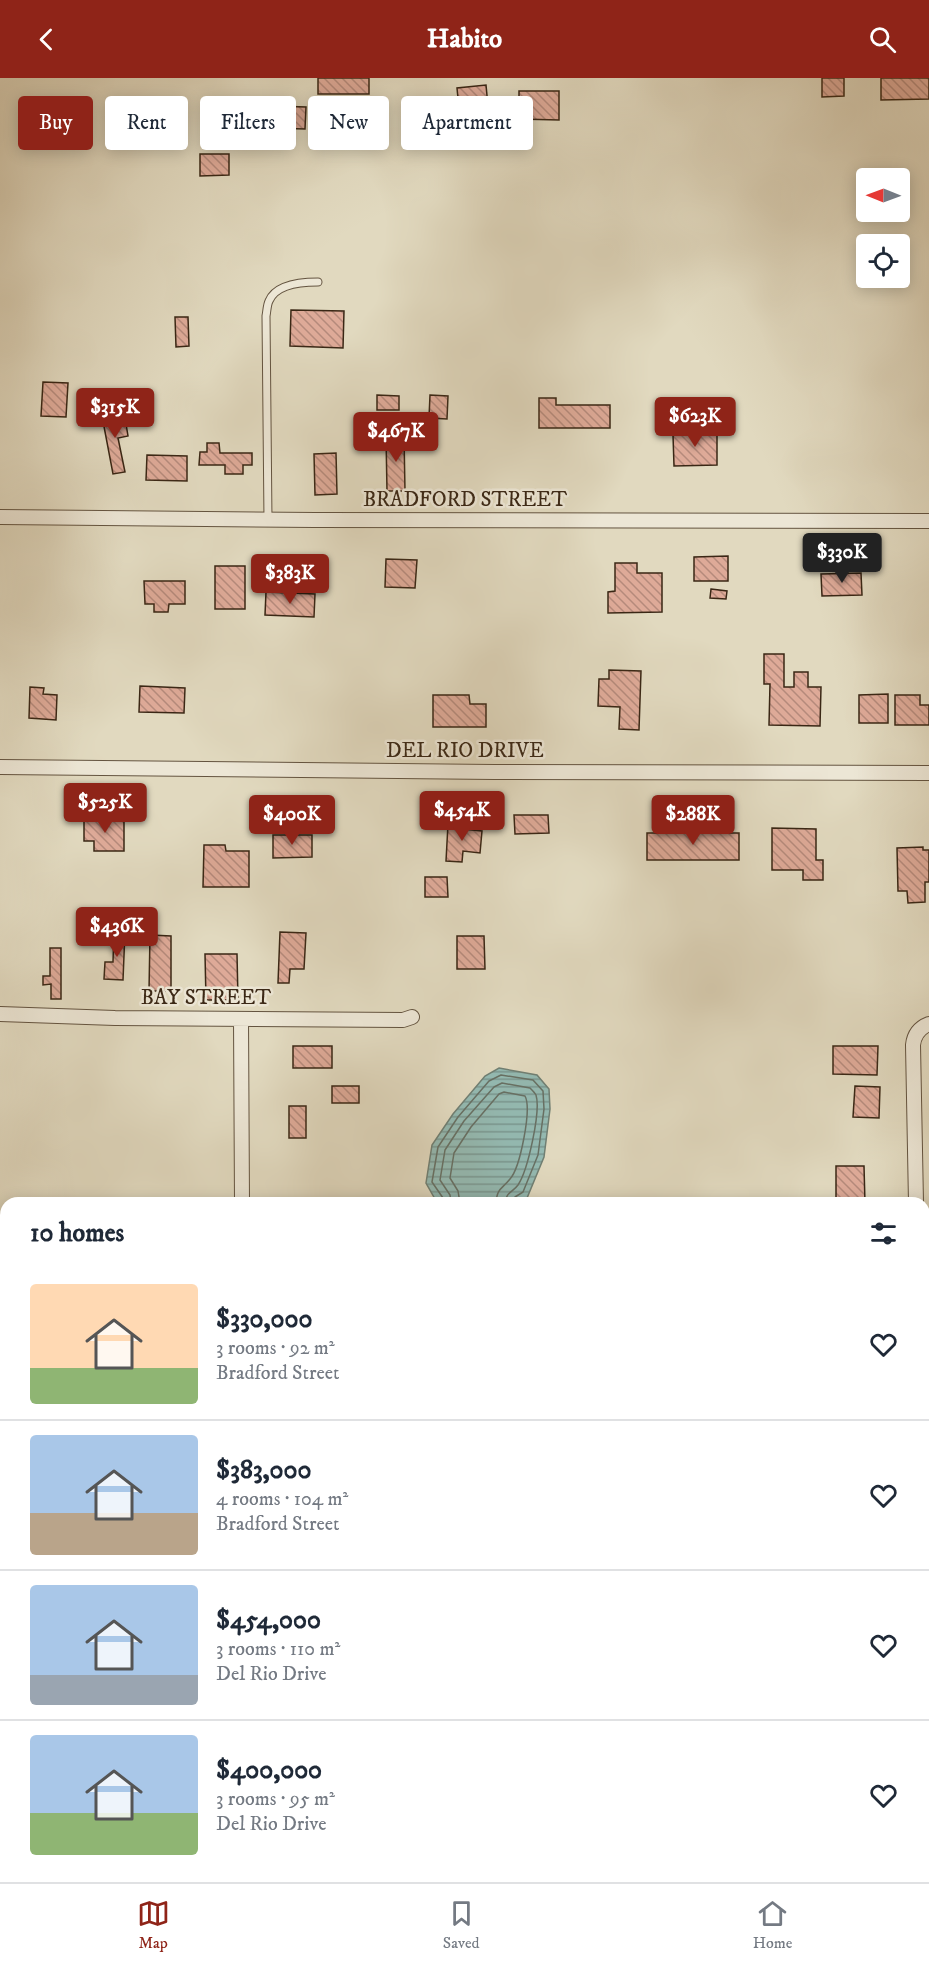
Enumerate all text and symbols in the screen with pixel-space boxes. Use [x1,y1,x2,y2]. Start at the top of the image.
text: Habito [427,22,502,56]
icon: back [30,23,63,56]
icon: search [866,23,899,56]
chip: Buy [18,96,93,150]
chip: Rent [105,96,188,150]
chip: Filters [200,96,296,150]
chip: New [308,96,389,150]
chip: Apartment [401,96,533,150]
north arrow [856,168,910,222]
map controls [856,168,910,288]
button: locate [856,234,910,288]
pin: $315K [73,388,157,439]
text: $315K [90,395,140,420]
pin: $623K [653,397,737,448]
text: $623K [669,404,721,429]
pin: $467K [354,412,438,463]
text: $467K [367,419,425,444]
street label: BRADFORD STREET [363,487,567,513]
pin: $330K [800,533,884,584]
text: $330K [817,540,867,565]
pin: $383K [248,554,332,605]
text: $383K [265,561,315,586]
street label: DEL RIO DRIVE [386,738,544,764]
pin: $525K [63,783,147,834]
text: $525K [78,790,132,815]
pin: $454K [420,791,504,842]
pin: $400K [250,795,334,846]
pin: $288K [651,795,735,846]
text: $454K [434,798,490,823]
text: $400K [263,802,321,827]
text: $288K [666,802,720,827]
pin: $436K [75,907,159,958]
text: $436K [90,914,144,939]
street label: BAY STREET [141,985,271,1011]
text: 10 homes [30,1217,124,1250]
icon: filters [867,1217,900,1250]
text: $330,000 [216,1303,313,1336]
icon: home [78,1308,150,1380]
icon: heart [867,1328,900,1361]
text: 3 rooms · 92 m² [216,1336,335,1361]
text: Bradford Street [216,1361,339,1386]
text: $383,000 [216,1454,312,1487]
icon: home [78,1459,150,1531]
icon: heart [867,1479,900,1512]
text: 4 rooms · 104 m² [216,1487,348,1512]
text: Bradford Street [216,1512,339,1537]
text: $454,000 [216,1604,321,1637]
icon: home [78,1609,150,1681]
icon: heart [867,1629,900,1662]
text: 3 rooms · 110 m² [216,1637,340,1662]
text: Del Rio Drive [216,1662,326,1687]
text: $400,000 [216,1754,322,1787]
icon: home [78,1759,150,1831]
icon: heart [867,1779,900,1812]
text: 3 rooms · 95 m² [216,1787,335,1812]
text: Del Rio Drive [216,1812,326,1837]
tab: Map [137,1897,170,1953]
tab: Saved [443,1897,480,1953]
tab: Home [753,1897,792,1953]

